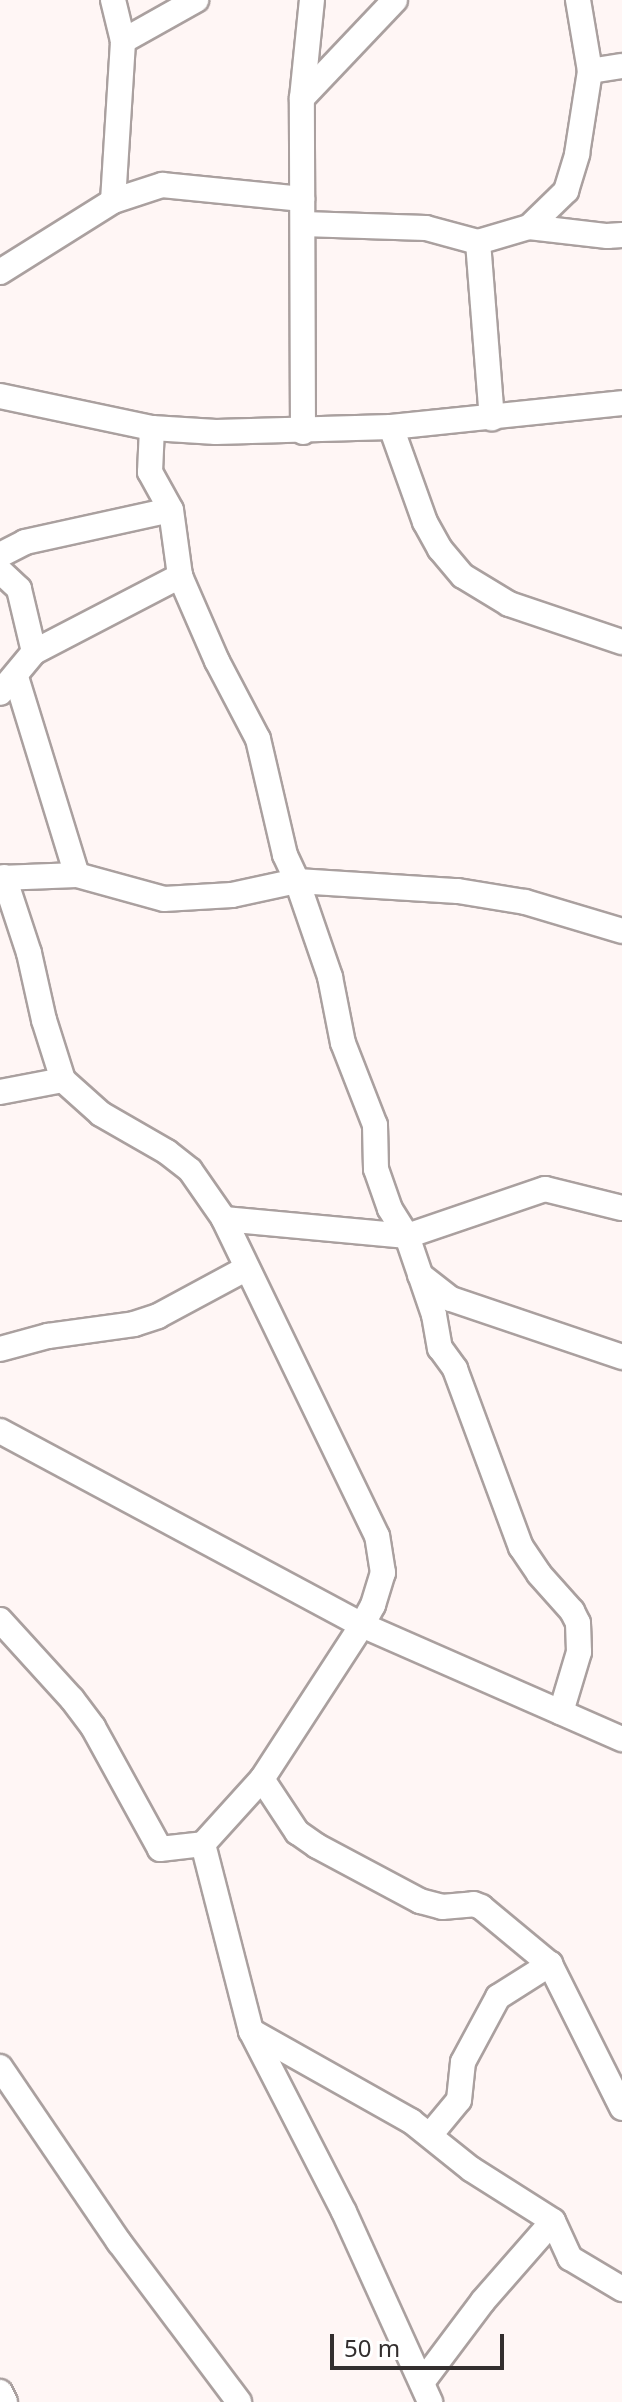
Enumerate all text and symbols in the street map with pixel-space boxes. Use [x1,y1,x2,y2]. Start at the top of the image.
scale bar [334,2318,508,2368]
text: 50 m [344,2331,400,2364]

